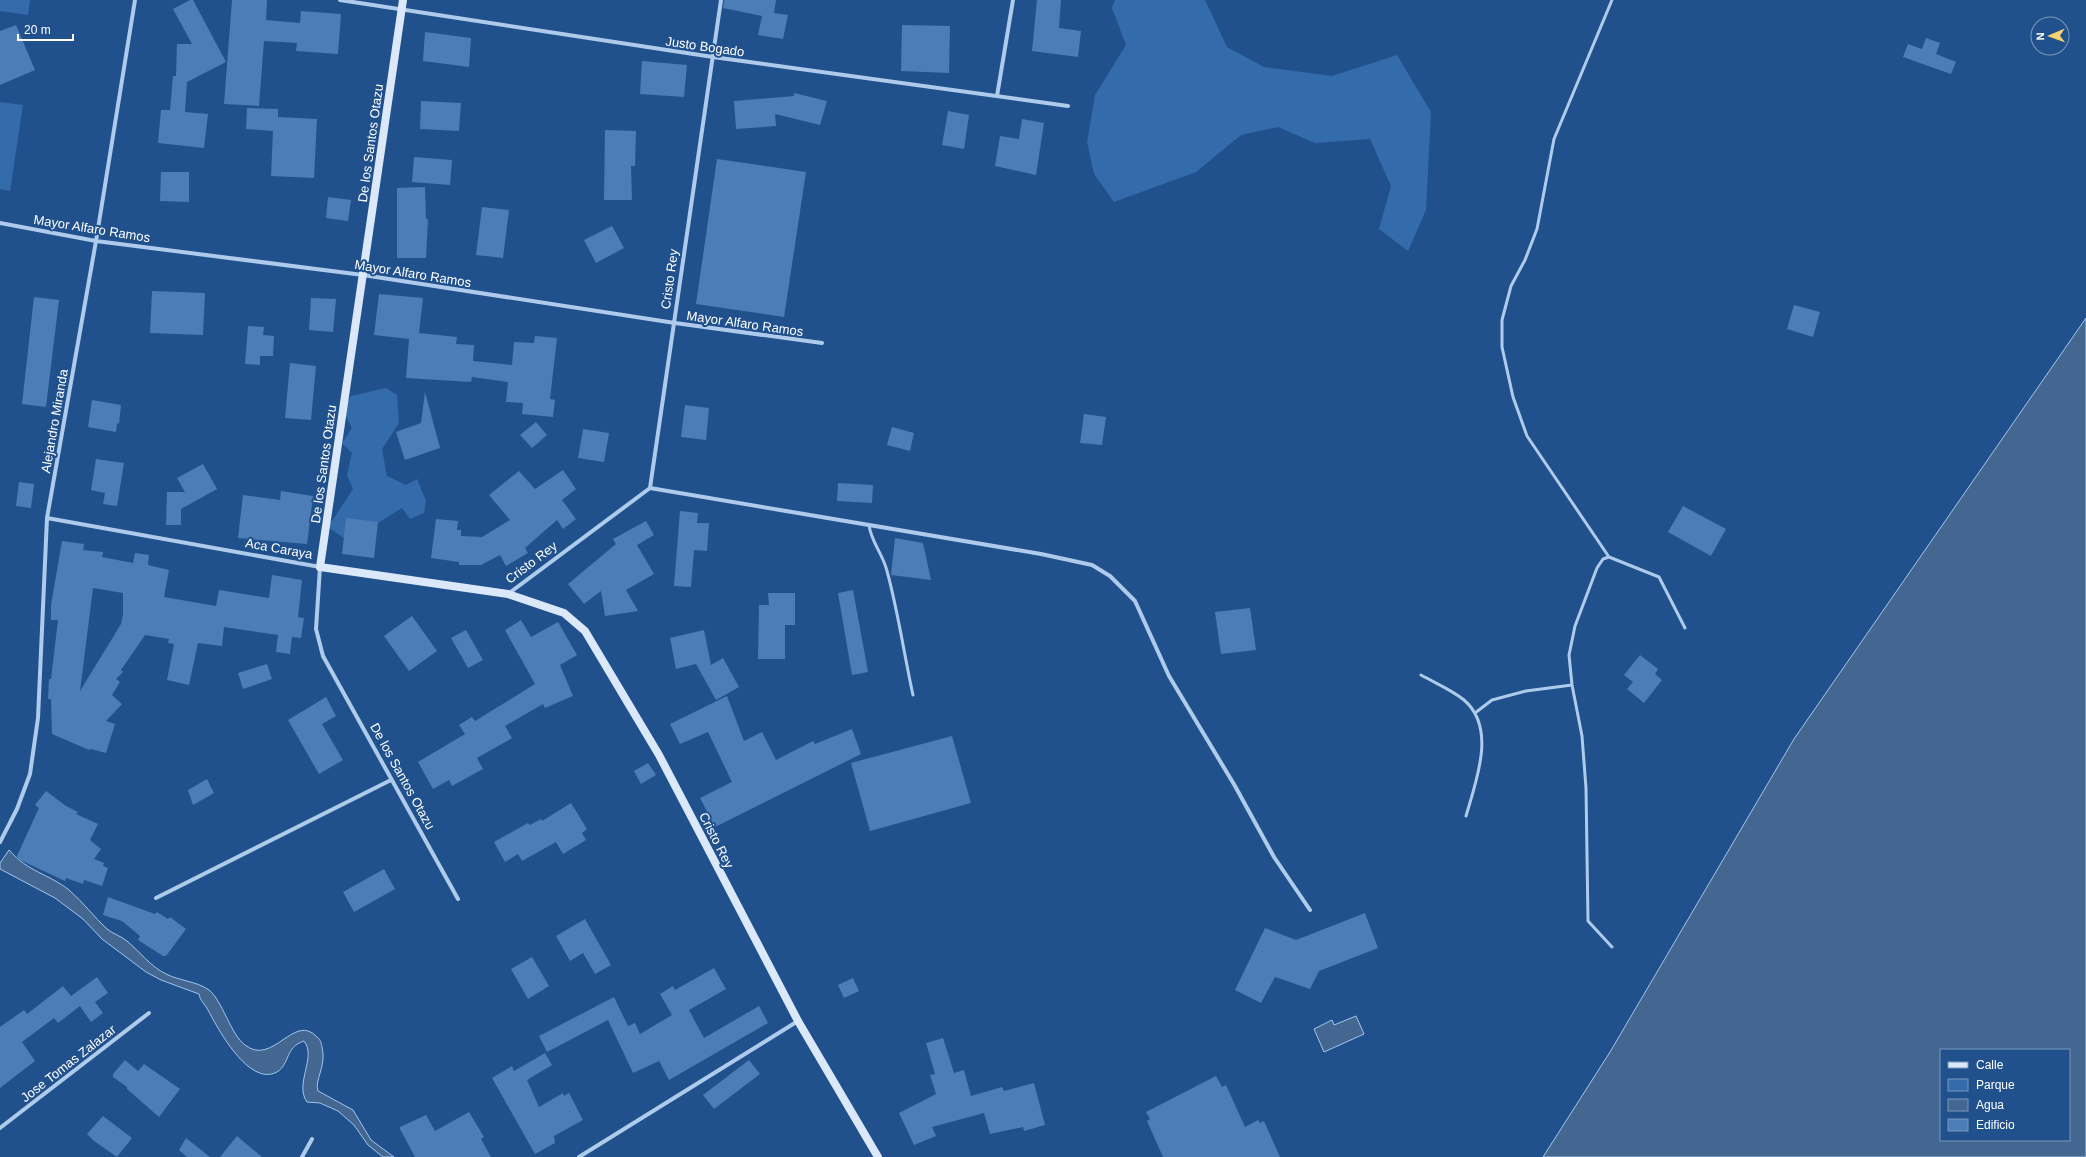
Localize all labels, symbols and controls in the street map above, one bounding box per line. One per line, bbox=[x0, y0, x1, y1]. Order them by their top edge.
scale bar bbox=[18, 16, 73, 42]
north arrow bbox=[2030, 16, 2070, 56]
text: 20 m bbox=[24, 23, 51, 37]
text: N bbox=[2034, 32, 2046, 41]
street label: Justo Bogado bbox=[665, 34, 745, 59]
street label: De los Santos Otazu bbox=[355, 83, 386, 203]
street label: Mayor Alfaro Ramos bbox=[33, 212, 152, 245]
street label: Cristo Rey bbox=[658, 247, 681, 310]
street label: Mayor Alfaro Ramos bbox=[354, 257, 473, 290]
street label: Mayor Alfaro Ramos bbox=[686, 308, 805, 339]
street label: Alejandro Miranda bbox=[38, 367, 71, 474]
street label: De los Santos Otazu bbox=[308, 404, 339, 524]
street label: Aca Caraya bbox=[244, 535, 314, 562]
street label: Cristo Rey bbox=[503, 538, 560, 587]
street label: De los Santos Otazu bbox=[367, 720, 438, 832]
street label: Cristo Rey bbox=[696, 810, 737, 871]
street label: Jose Tomas Zalazar bbox=[18, 1021, 119, 1105]
legend bbox=[1940, 1049, 2070, 1141]
text: Calle bbox=[1976, 1058, 2004, 1072]
text: Parque bbox=[1976, 1078, 2015, 1092]
text: Agua bbox=[1976, 1098, 2004, 1112]
text: Edificio bbox=[1976, 1118, 2015, 1132]

